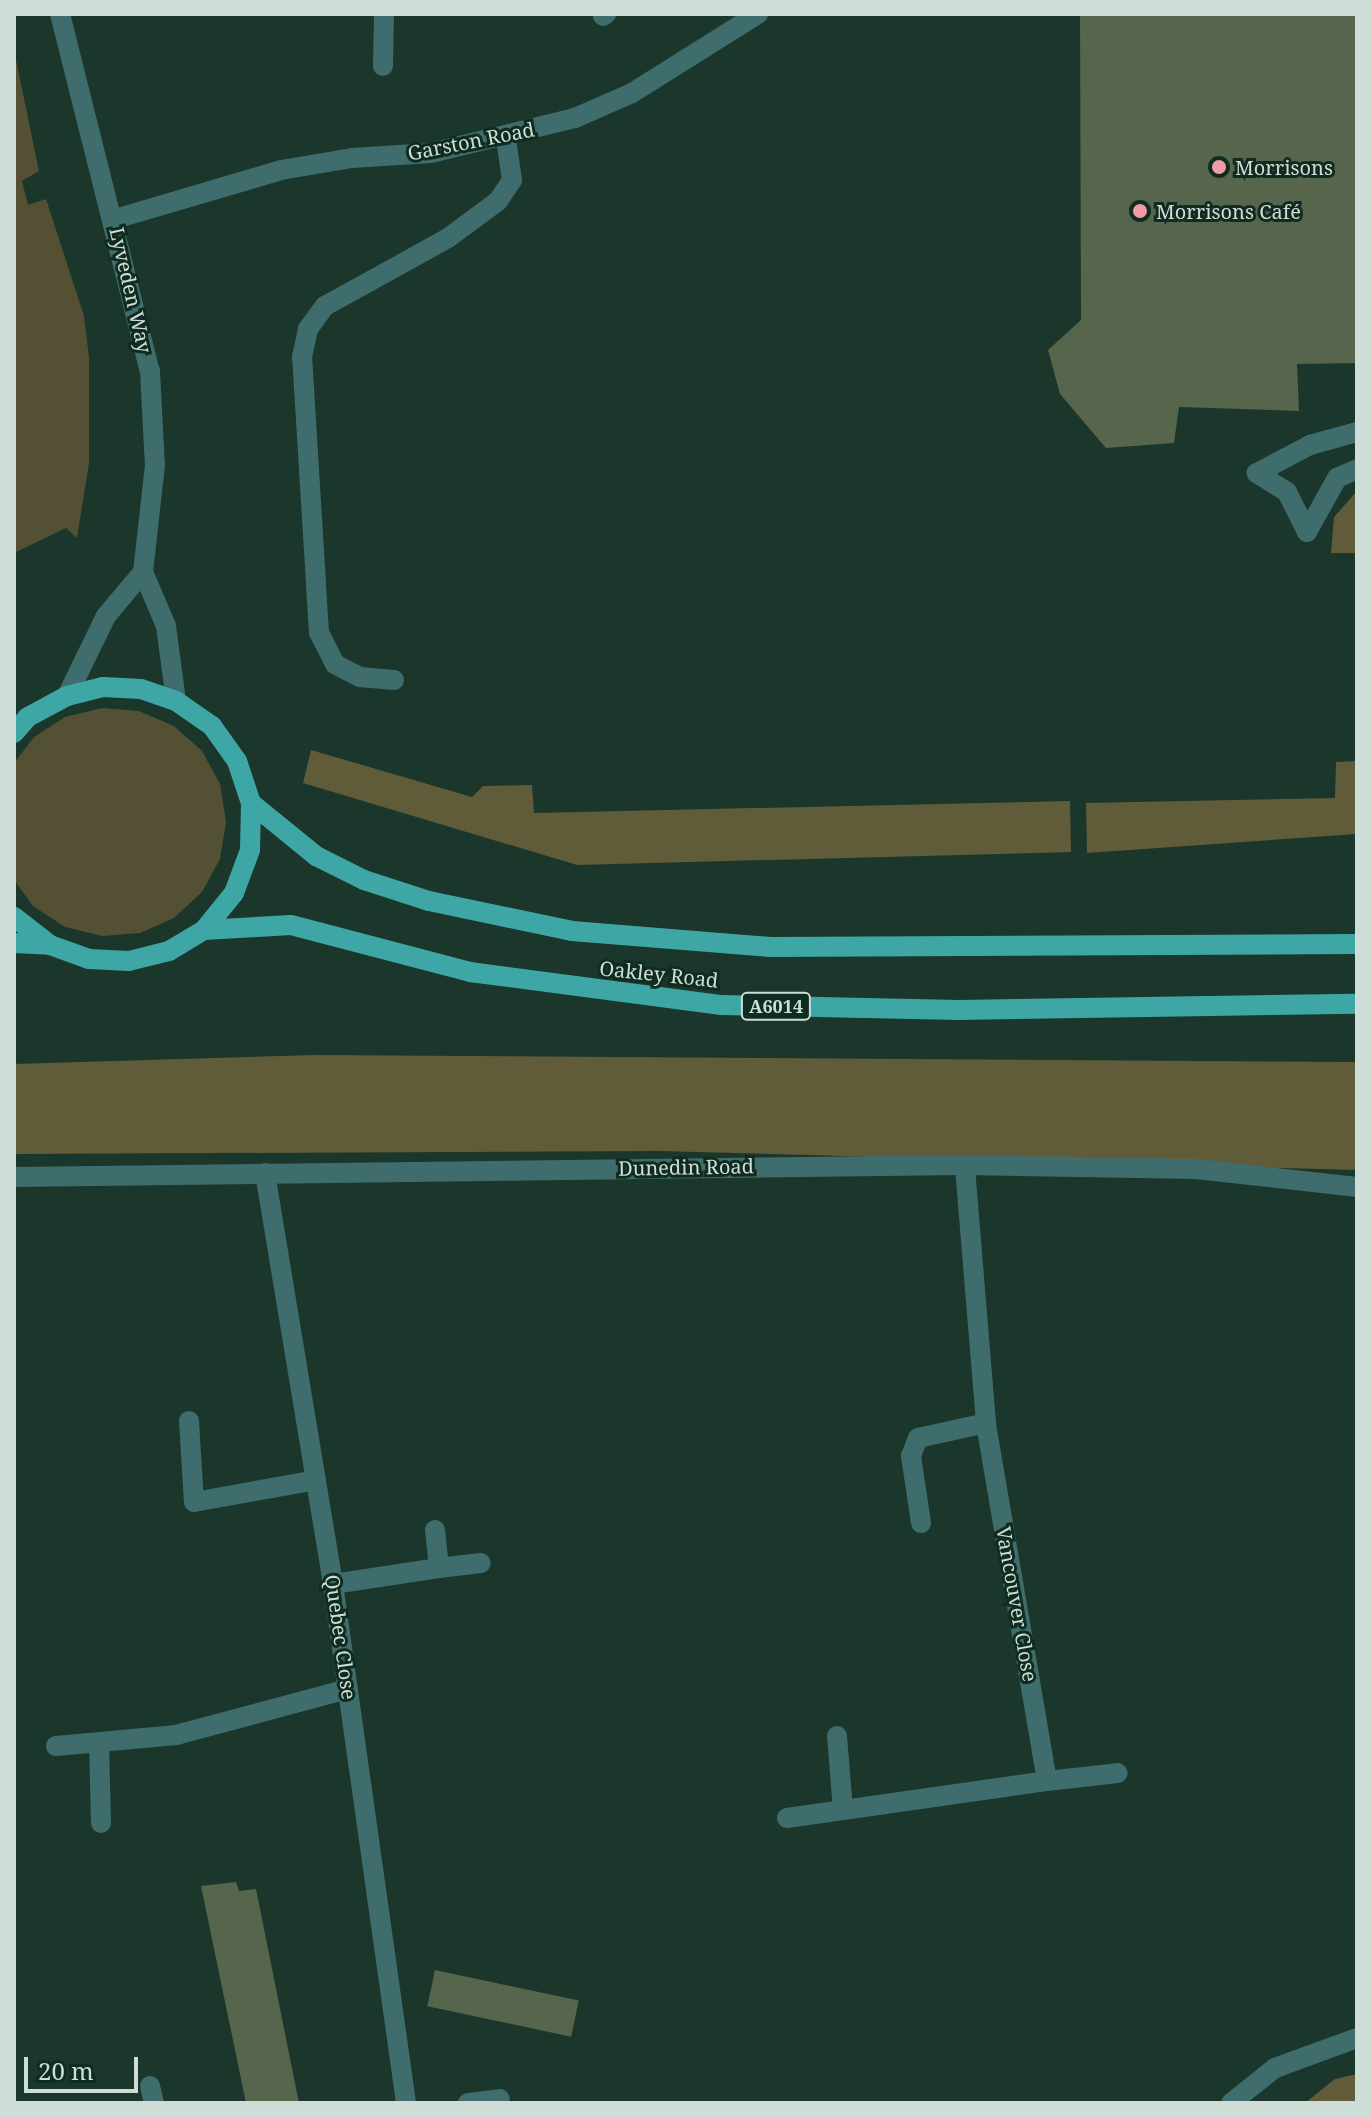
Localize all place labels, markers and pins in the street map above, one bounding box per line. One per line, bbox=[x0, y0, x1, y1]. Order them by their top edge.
place label: Morrisons bbox=[1235, 155, 1333, 179]
marker: Morrisons bbox=[1210, 158, 1228, 176]
place label: Morrisons Café bbox=[1156, 199, 1301, 223]
marker: Morrisons Café bbox=[1131, 202, 1149, 220]

